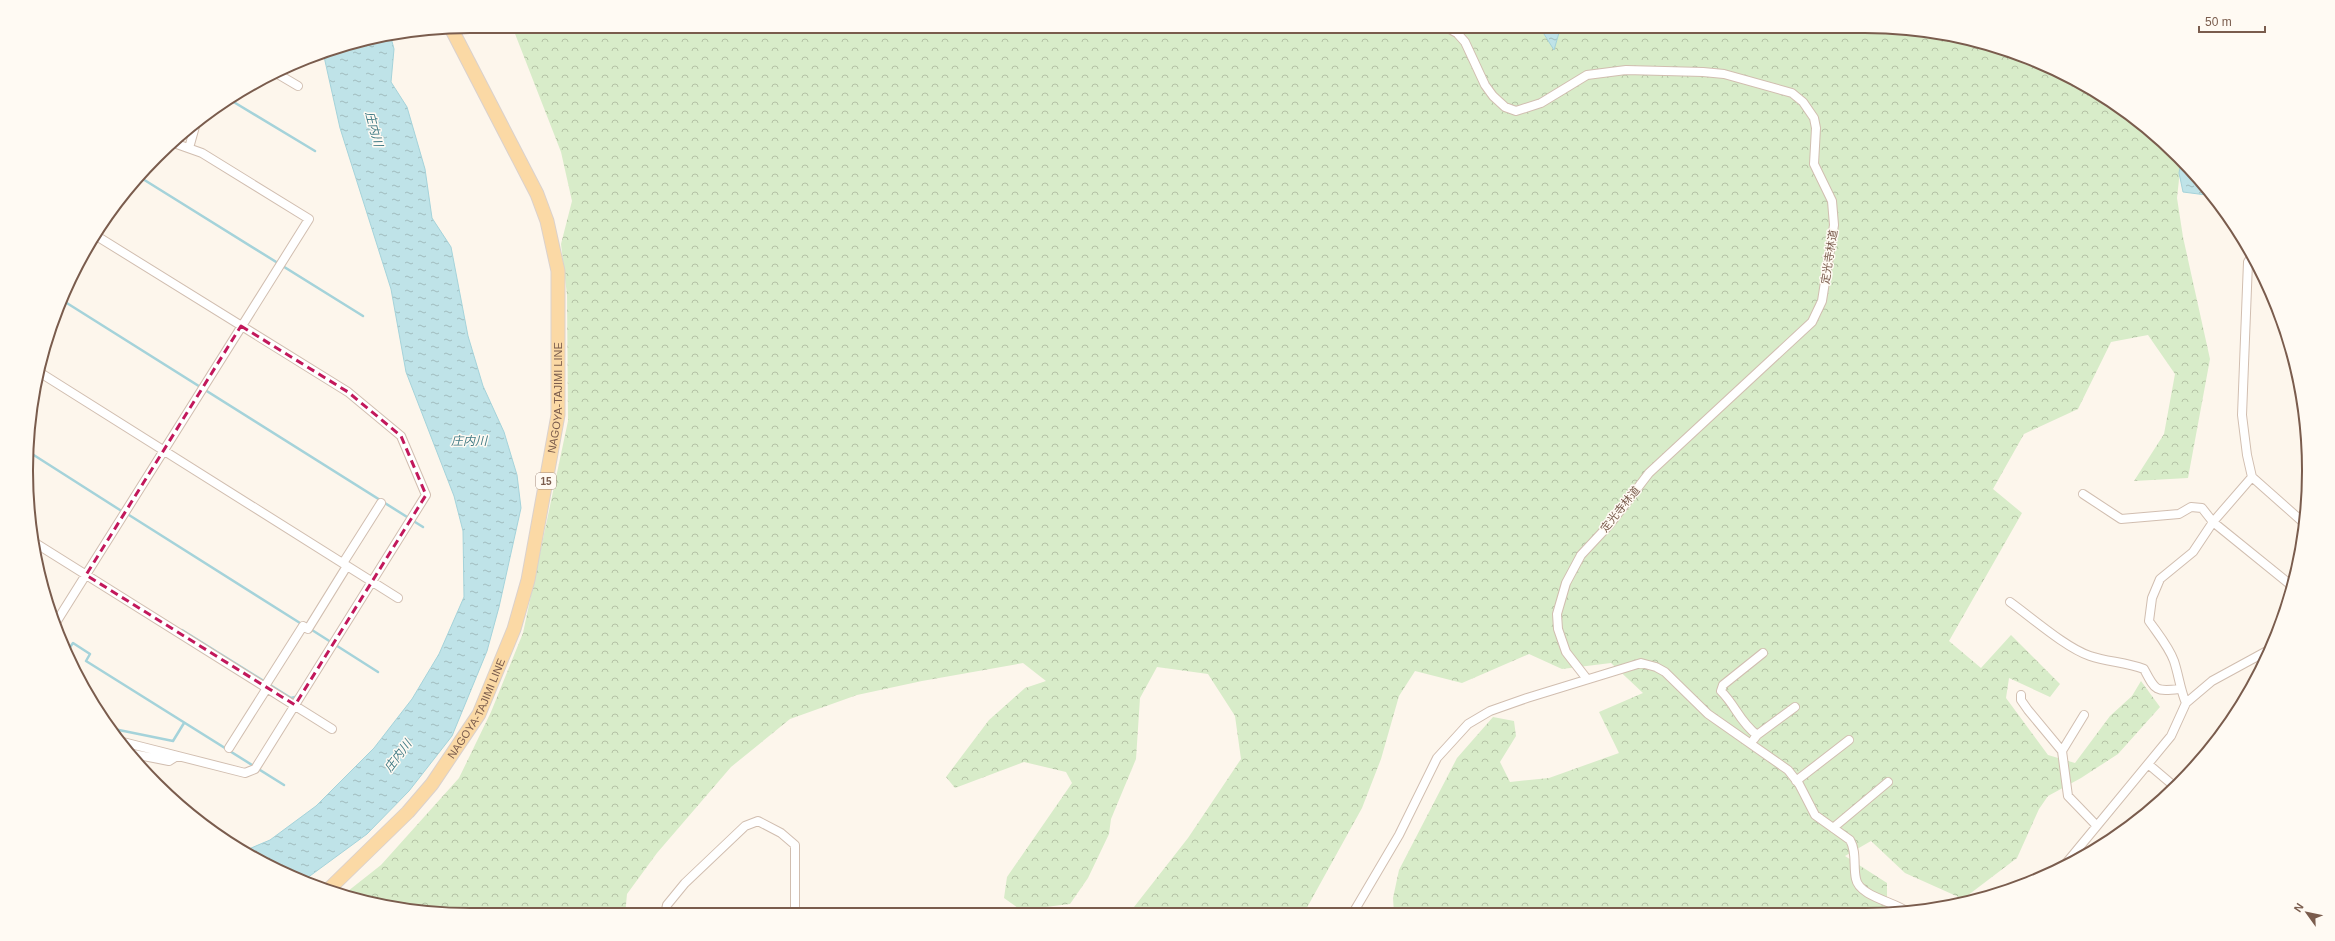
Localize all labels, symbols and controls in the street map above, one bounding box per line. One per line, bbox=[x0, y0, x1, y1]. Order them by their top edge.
scale bar bbox=[2199, 8, 2265, 34]
text: 50 m bbox=[2205, 15, 2232, 29]
water label: 庄内川 bbox=[363, 110, 386, 150]
street label: 定光寺林道 bbox=[1819, 229, 1839, 285]
street label: NAGOYA-TAJIMI LINE bbox=[545, 342, 564, 454]
water label: 庄内川 bbox=[451, 434, 489, 448]
road number: 15 bbox=[536, 473, 556, 489]
street label: 定光寺林道 bbox=[1598, 484, 1642, 534]
street label: NAGOYA-TAJIMI LINE bbox=[445, 657, 507, 761]
water label: 庄内川 bbox=[382, 736, 416, 775]
north arrow bbox=[2287, 893, 2327, 933]
text: N bbox=[2291, 901, 2306, 914]

